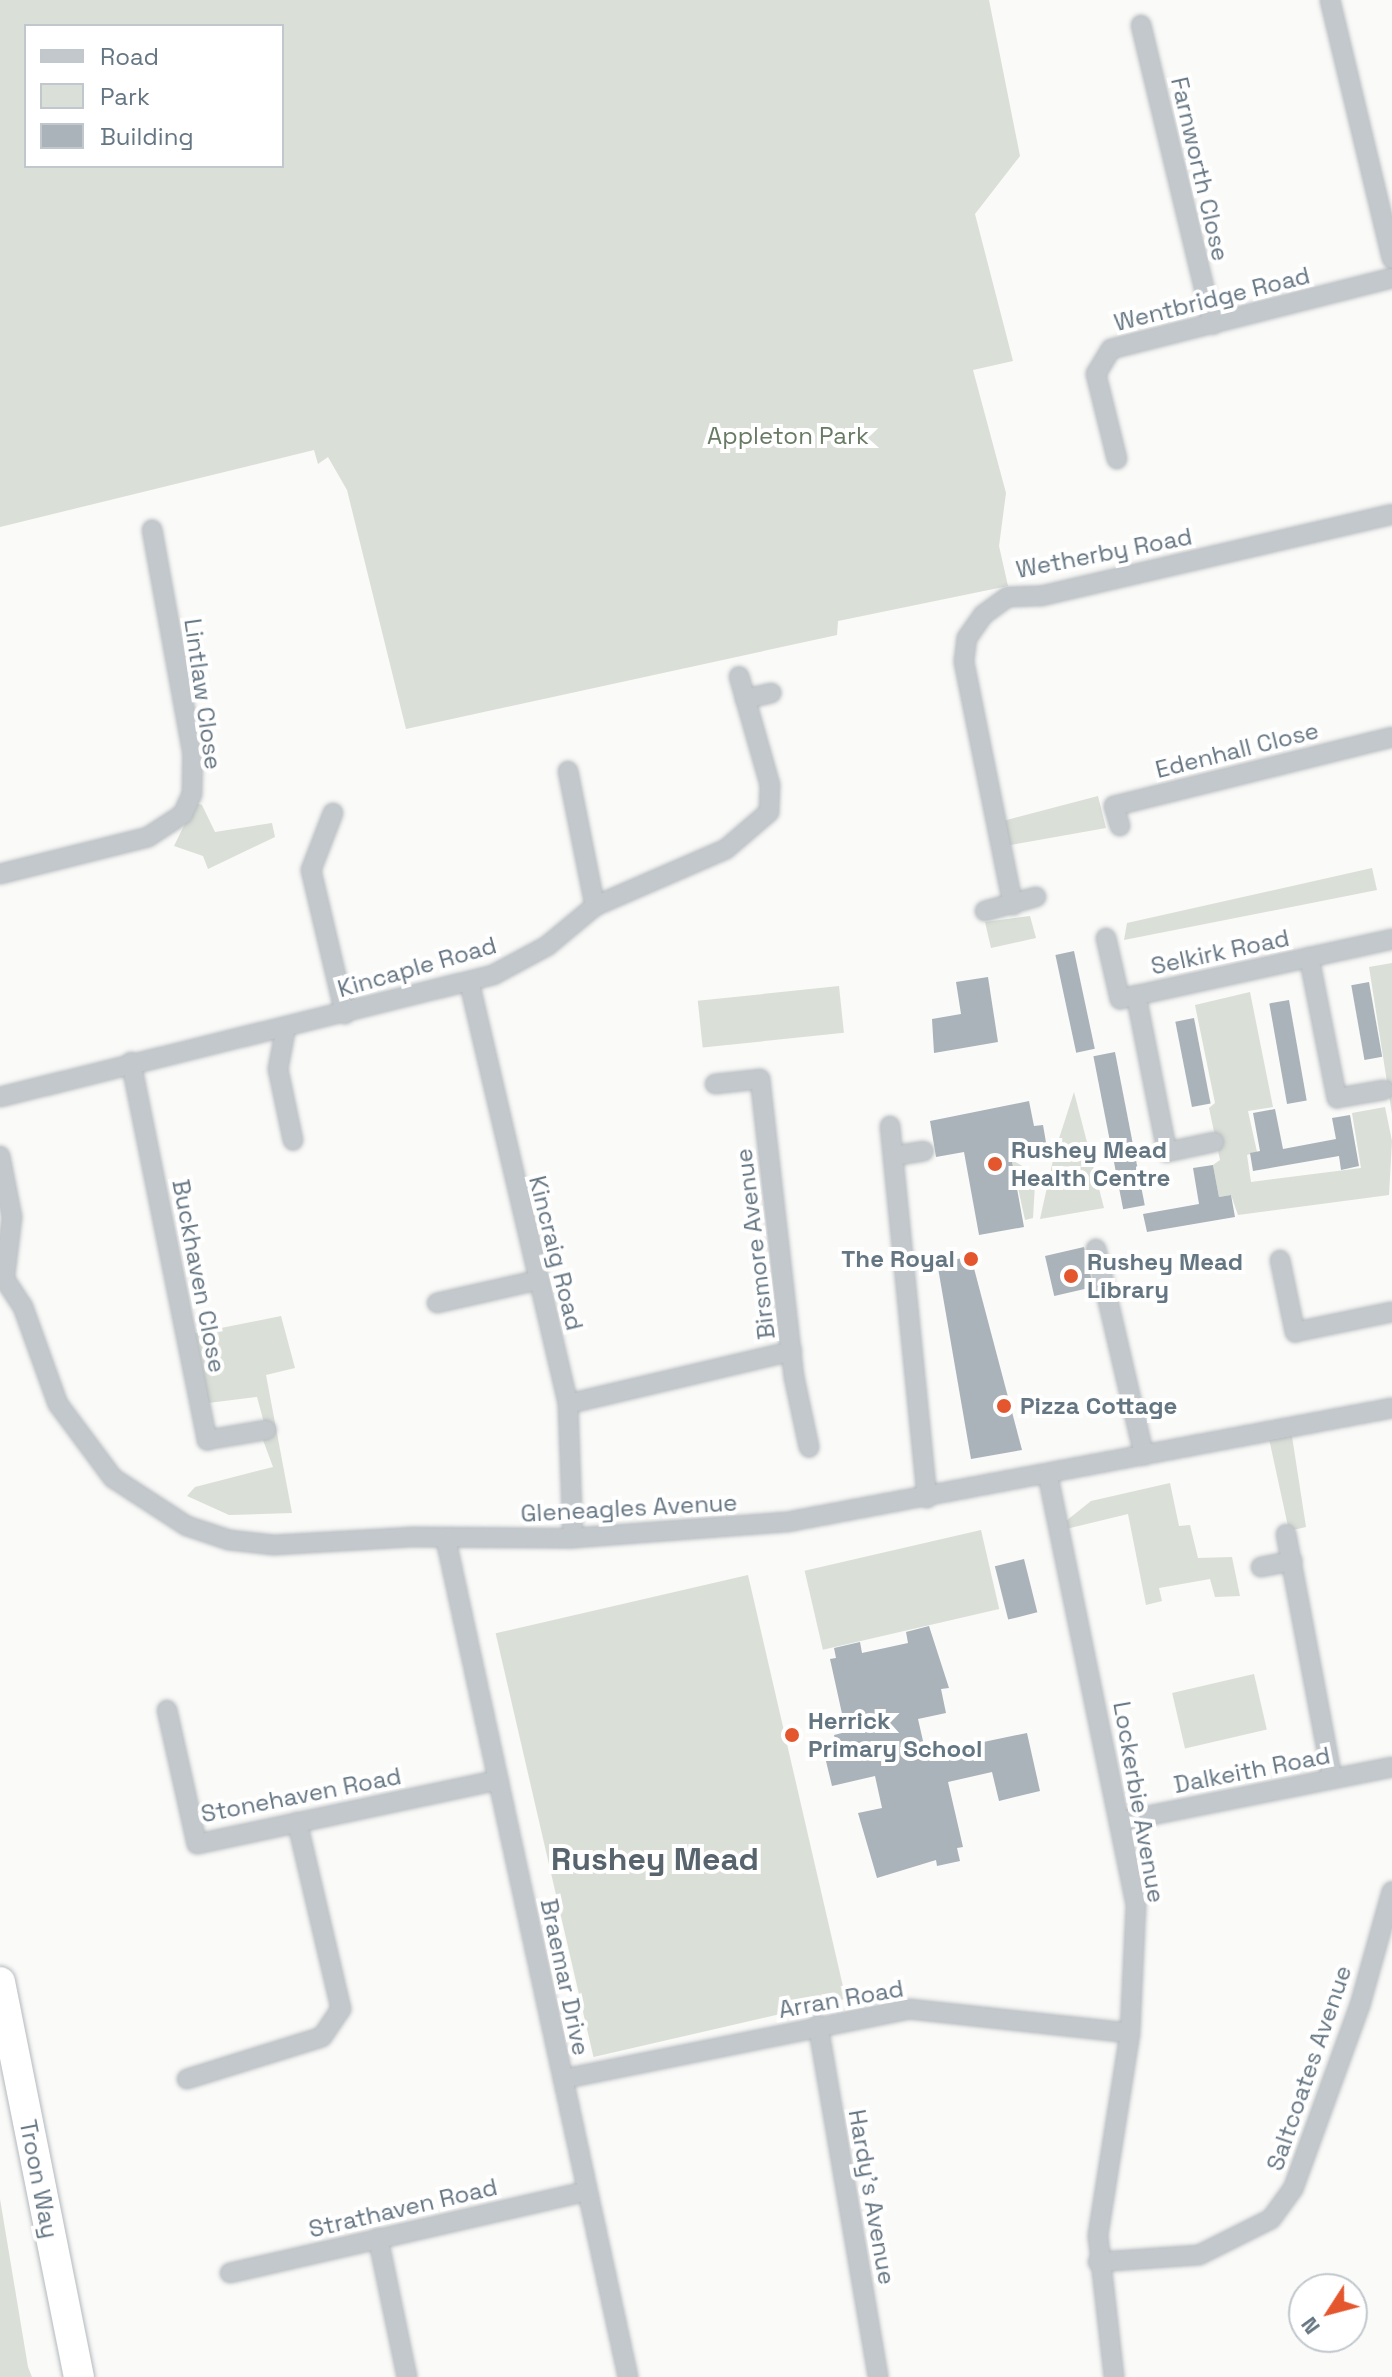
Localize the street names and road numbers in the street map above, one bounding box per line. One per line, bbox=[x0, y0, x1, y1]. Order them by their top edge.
street label: Farnworth Close bbox=[1165, 74, 1235, 264]
street label: Wentbridge Road bbox=[1111, 261, 1313, 337]
street label: Wetherby Road bbox=[1014, 522, 1194, 584]
street label: Lintlaw Close bbox=[178, 617, 228, 771]
street label: Edenhall Close bbox=[1152, 716, 1322, 784]
street label: Selkirk Road bbox=[1148, 923, 1292, 981]
street label: Kincaple Road bbox=[334, 931, 500, 1003]
street label: Birsmore Avenue bbox=[729, 1147, 781, 1341]
street label: Kincraig Road bbox=[523, 1173, 589, 1333]
street label: Buckhaven Close bbox=[166, 1177, 232, 1375]
street label: Gleneagles Avenue bbox=[520, 1488, 738, 1528]
street label: Lockerbie Avenue bbox=[1107, 1699, 1171, 1905]
street label: Dalkeith Road bbox=[1171, 1741, 1333, 1799]
street label: Stonehaven Road bbox=[198, 1761, 404, 1829]
street label: Braemar Drive bbox=[534, 1896, 596, 2058]
street label: Saltcoates Avenue bbox=[1260, 1961, 1358, 2175]
street label: Arran Road bbox=[776, 1974, 906, 2024]
street label: Hardy's Avenue bbox=[842, 2107, 902, 2287]
street label: Troon Way bbox=[13, 2117, 65, 2241]
street label: Strathaven Road bbox=[306, 2172, 500, 2244]

